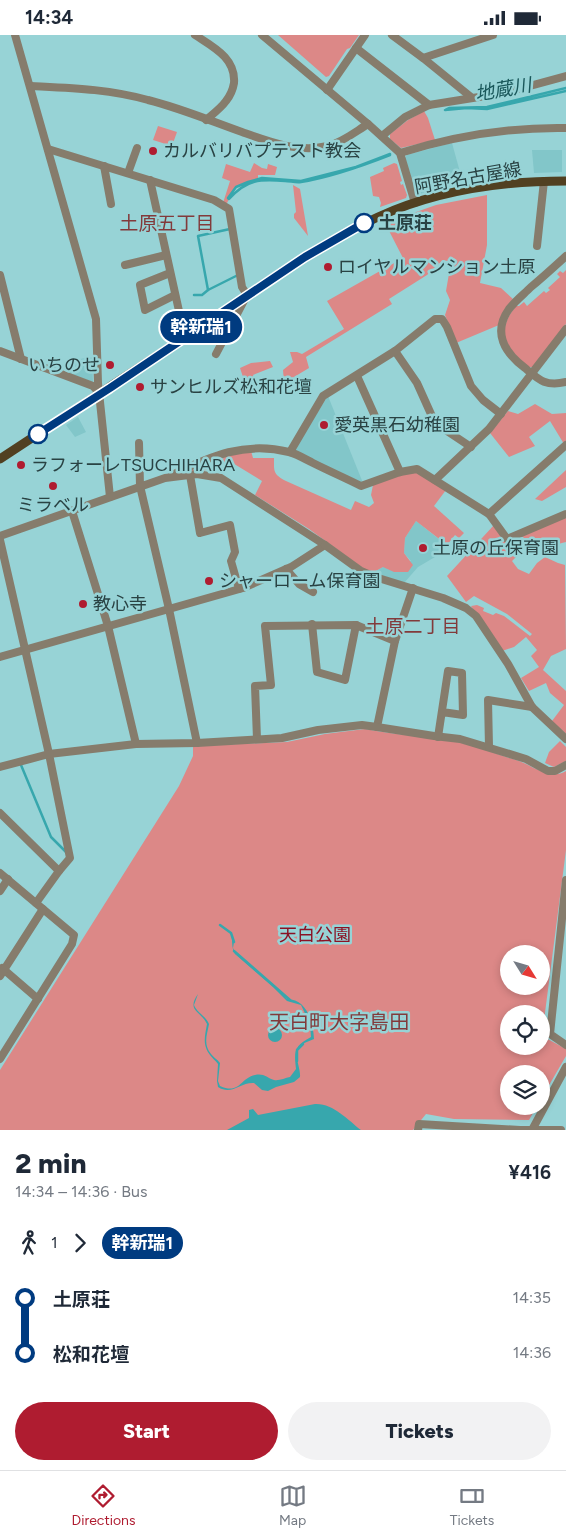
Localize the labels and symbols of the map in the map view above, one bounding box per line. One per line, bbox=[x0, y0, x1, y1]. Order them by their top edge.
water label: 地蔵川 bbox=[473, 73, 535, 106]
place label: カルバリバプテスト教会 bbox=[163, 140, 361, 162]
marker: カルバリバプテスト教会 bbox=[147, 145, 159, 157]
street label: 阿野名古屋線 bbox=[413, 158, 523, 198]
district label: 土原五丁目 bbox=[119, 212, 215, 235]
place label: 土原荘 bbox=[378, 212, 432, 234]
marker: 土原荘 bbox=[354, 213, 374, 233]
place label: ロイヤルマンション土原 bbox=[338, 256, 535, 278]
marker: ロイヤルマンション土原 bbox=[322, 261, 334, 273]
line badge: 幹新瑞1 bbox=[166, 311, 236, 343]
place label: いちのせ bbox=[28, 354, 100, 376]
marker: いちのせ bbox=[104, 359, 116, 371]
place label: サンヒルズ松和花壇 bbox=[150, 376, 312, 398]
marker: サンヒルズ松和花壇 bbox=[134, 381, 146, 393]
place label: 愛英黒石幼稚園 bbox=[334, 414, 460, 436]
marker: 愛英黒石幼稚園 bbox=[318, 419, 330, 431]
unlabelled marker bbox=[28, 424, 48, 444]
place label: ラフォーレTSUCHIHARA bbox=[31, 454, 235, 476]
marker: ラフォーレTSUCHIHARA bbox=[15, 459, 27, 471]
marker: ミラベル bbox=[47, 480, 59, 492]
place label: ミラベル bbox=[17, 494, 89, 516]
place label: 土原の丘保育園 bbox=[433, 537, 559, 559]
marker: 土原の丘保育園 bbox=[417, 542, 429, 554]
place label: シャーローム保育園 bbox=[219, 570, 380, 592]
marker: シャーローム保育園 bbox=[203, 575, 215, 587]
place label: 教心寺 bbox=[93, 593, 147, 615]
marker: 教心寺 bbox=[77, 598, 89, 610]
district label: 土原二丁目 bbox=[365, 615, 461, 638]
park label: 天白公園 bbox=[279, 924, 351, 946]
north arrow bbox=[500, 945, 550, 995]
district label: 天白町大字島田 bbox=[269, 1010, 409, 1034]

